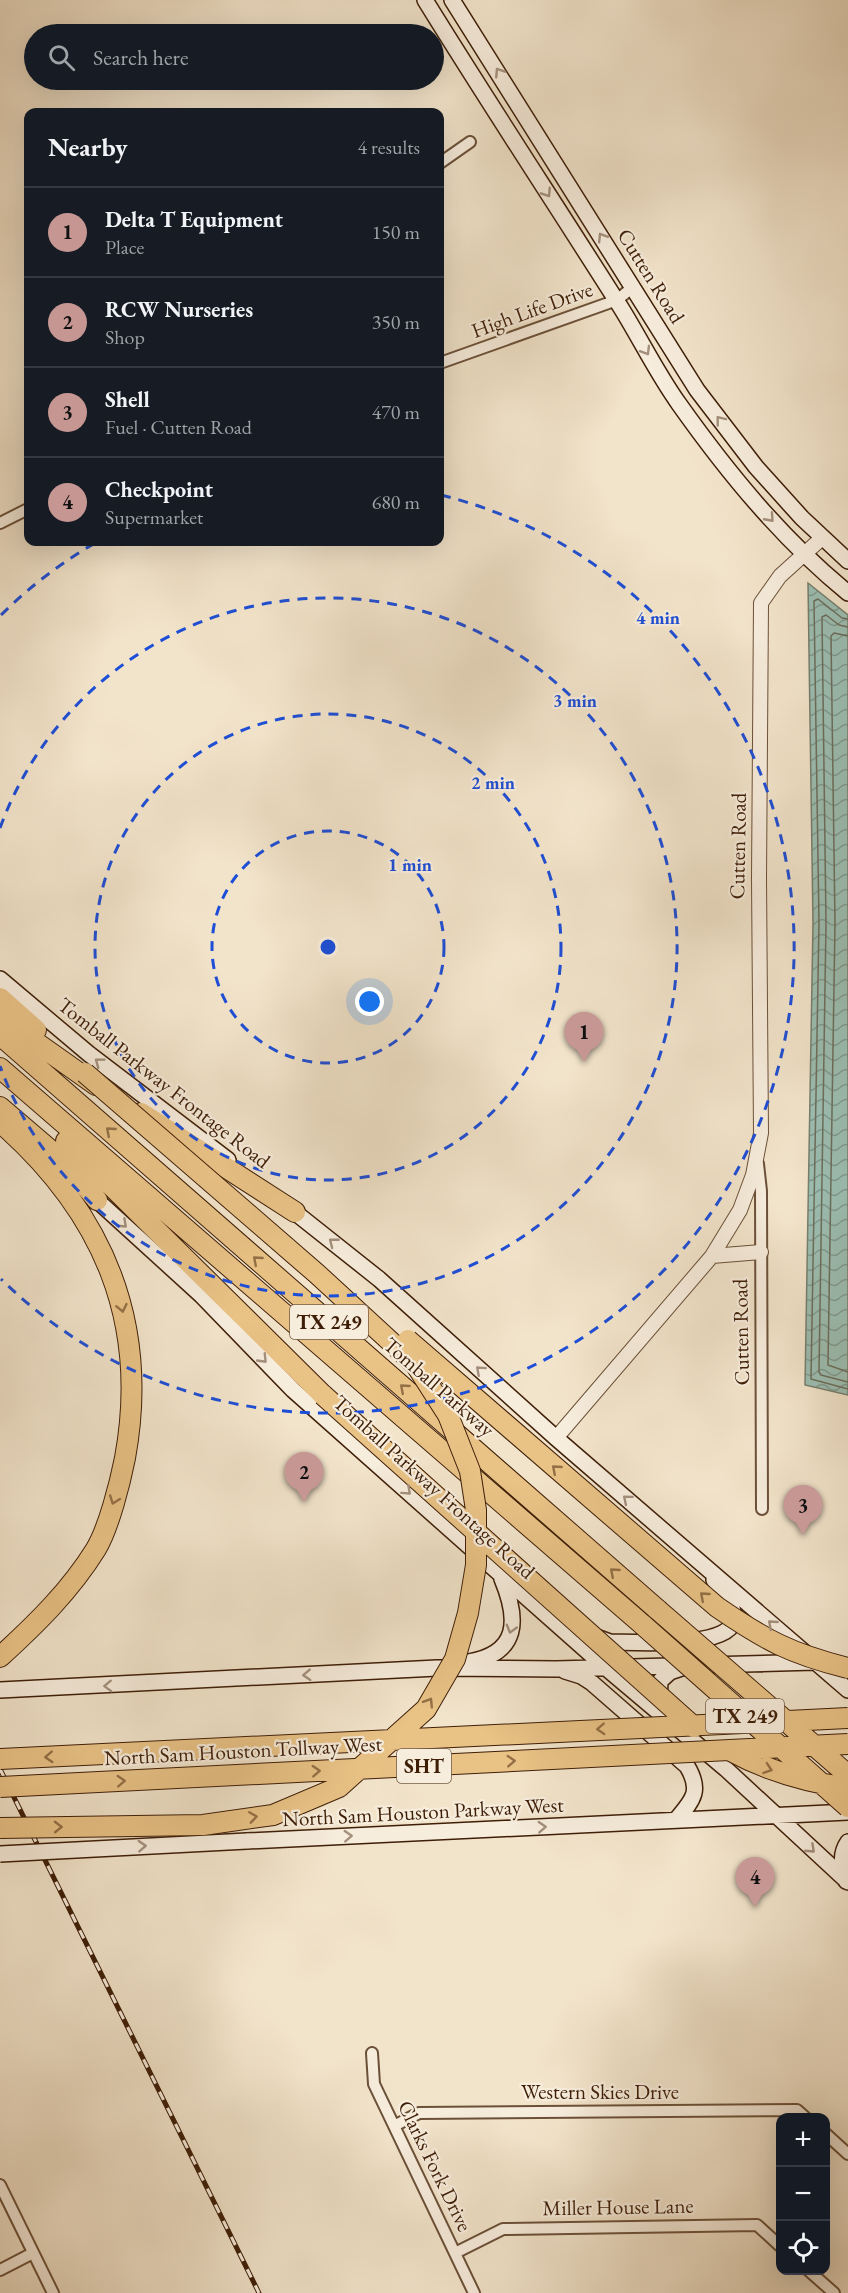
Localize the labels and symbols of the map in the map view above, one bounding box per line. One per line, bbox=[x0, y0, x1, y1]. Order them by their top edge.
one-way arrow bbox=[495, 68, 506, 79]
one-way arrow bbox=[540, 186, 551, 197]
street label: Cutten Road bbox=[612, 223, 691, 328]
one-way arrow bbox=[599, 233, 610, 244]
street label: High Life Drive bbox=[467, 275, 596, 344]
one-way arrow bbox=[639, 345, 651, 355]
one-way arrow bbox=[717, 416, 728, 427]
one-way arrow bbox=[763, 511, 774, 522]
text: 4 min bbox=[636, 606, 680, 629]
text: 3 min bbox=[553, 689, 597, 712]
text: 2 min bbox=[471, 771, 515, 794]
street label: Cutten Road bbox=[723, 792, 752, 900]
text: 1 min bbox=[388, 853, 432, 876]
centre of rings bbox=[318, 937, 338, 957]
your location bbox=[355, 987, 384, 1016]
street label: Tomball Parkway Frontage Road bbox=[52, 991, 276, 1174]
pin: 1 bbox=[564, 1012, 604, 1062]
one-way arrow bbox=[94, 1058, 105, 1069]
one-way arrow bbox=[107, 1127, 117, 1138]
one-way arrow bbox=[116, 1217, 127, 1228]
one-way arrow bbox=[329, 1239, 340, 1250]
one-way arrow bbox=[253, 1256, 264, 1267]
street label: Cutten Road bbox=[726, 1278, 755, 1386]
one-way arrow bbox=[115, 1303, 128, 1313]
road number: TX 249 bbox=[290, 1305, 368, 1339]
street label: Tomball Parkway bbox=[378, 1331, 501, 1443]
one-way arrow bbox=[256, 1353, 267, 1363]
one-way arrow bbox=[477, 1366, 487, 1377]
one-way arrow bbox=[400, 1384, 411, 1395]
street label: Tomball Parkway Frontage Road bbox=[328, 1389, 541, 1585]
pin: 2 bbox=[284, 1452, 324, 1502]
one-way arrow bbox=[552, 1465, 563, 1476]
one-way arrow bbox=[400, 1484, 411, 1495]
pin: 3 bbox=[784, 1486, 822, 1535]
one-way arrow bbox=[109, 1494, 122, 1505]
one-way arrow bbox=[623, 1495, 634, 1506]
one-way arrow bbox=[610, 1568, 621, 1579]
one-way arrow bbox=[700, 1592, 711, 1603]
one-way arrow bbox=[768, 1620, 779, 1631]
one-way arrow bbox=[506, 1623, 518, 1634]
one-way arrow bbox=[302, 1669, 311, 1682]
one-way arrow bbox=[103, 1679, 112, 1692]
one-way arrow bbox=[422, 1698, 434, 1708]
road number: TX 249 bbox=[706, 1699, 784, 1733]
one-way arrow bbox=[596, 1723, 605, 1736]
street label: North Sam Houston Tollway West bbox=[103, 1730, 383, 1771]
road number: SHT bbox=[397, 1749, 451, 1783]
one-way arrow bbox=[45, 1750, 54, 1763]
one-way arrow bbox=[506, 1755, 515, 1768]
one-way arrow bbox=[762, 1762, 773, 1774]
one-way arrow bbox=[312, 1765, 321, 1778]
one-way arrow bbox=[117, 1774, 126, 1787]
street label: North Sam Houston Parkway West bbox=[281, 1791, 565, 1832]
one-way arrow bbox=[248, 1812, 258, 1824]
one-way arrow bbox=[538, 1820, 547, 1833]
one-way arrow bbox=[54, 1821, 63, 1833]
one-way arrow bbox=[343, 1830, 352, 1843]
one-way arrow bbox=[138, 1840, 147, 1853]
one-way arrow bbox=[804, 1842, 815, 1853]
pin: 4 bbox=[736, 1858, 774, 1907]
street label: Western Skies Drive bbox=[521, 2078, 679, 2105]
street label: Clarks Fork Drive bbox=[392, 2096, 479, 2236]
street label: Miller House Lane bbox=[542, 2192, 694, 2221]

